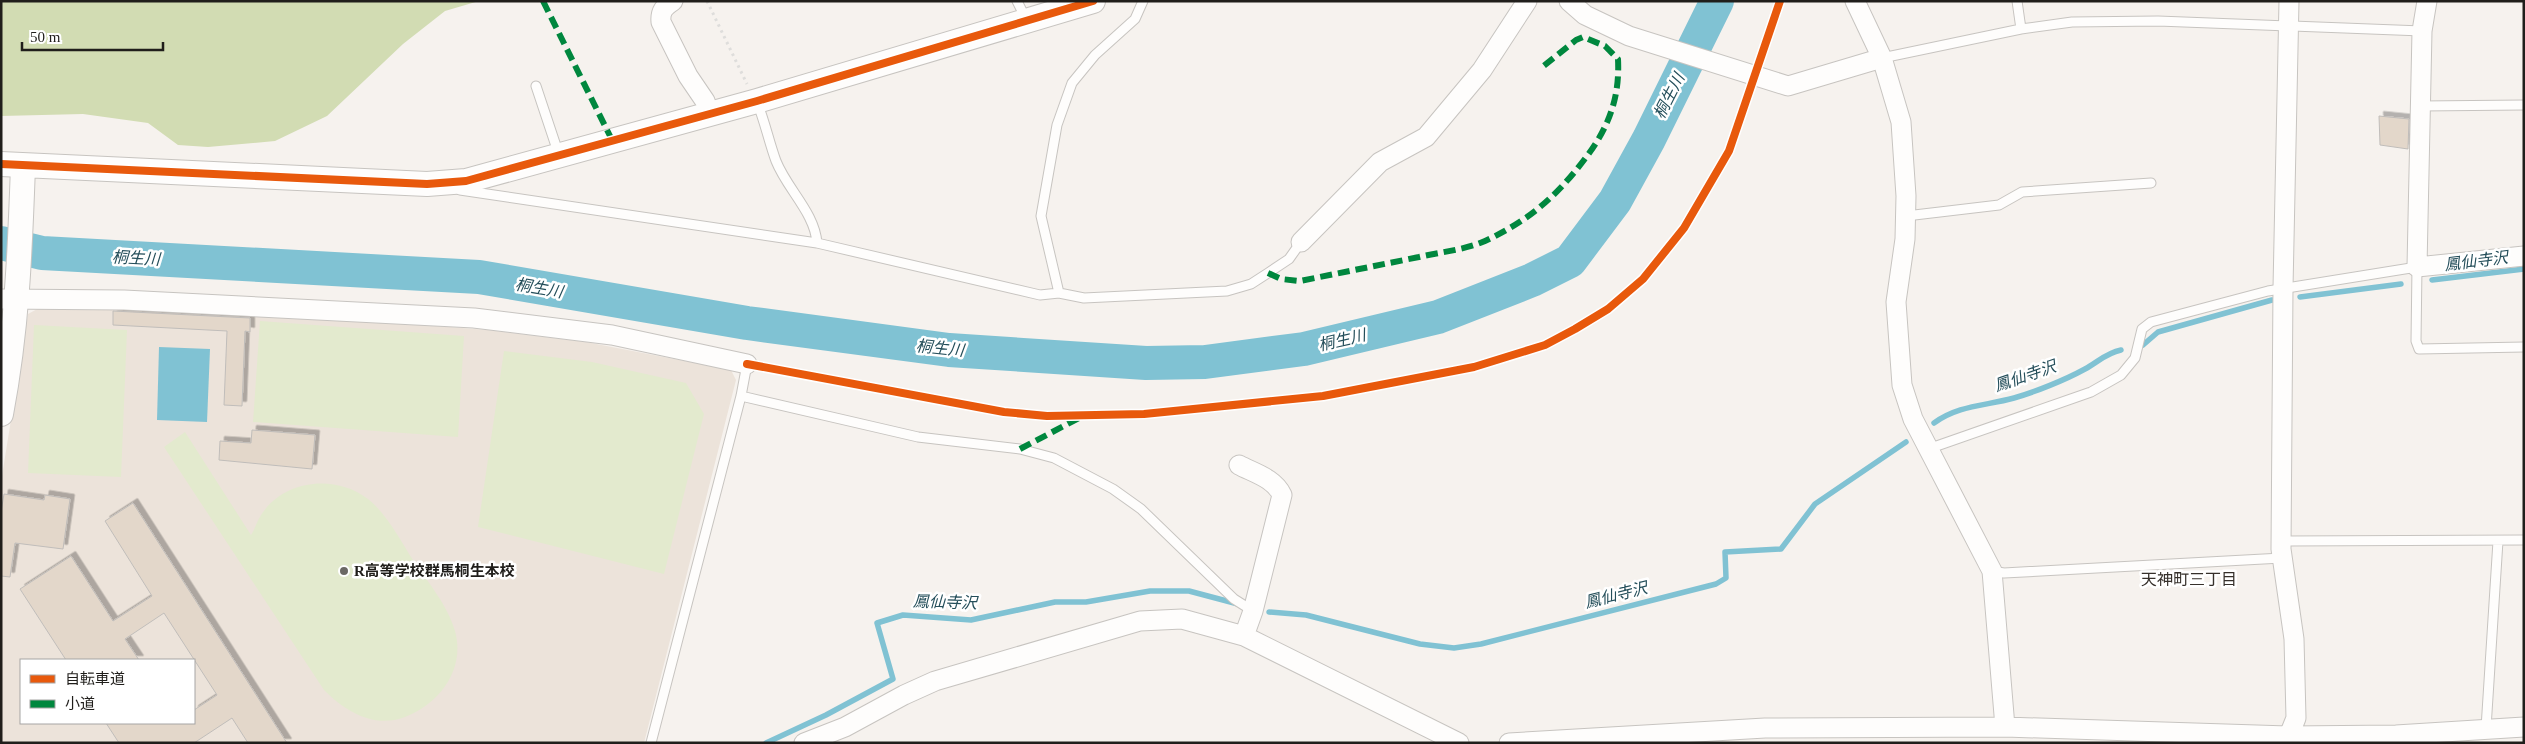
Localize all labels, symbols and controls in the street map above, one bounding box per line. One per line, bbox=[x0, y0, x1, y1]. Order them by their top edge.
scale bar bbox=[22, 20, 164, 52]
text: 50 m bbox=[30, 29, 61, 45]
water label: 桐生川 bbox=[1651, 69, 1688, 121]
water label: 桐生川 bbox=[112, 248, 162, 268]
water label: 鳳仙寺沢 bbox=[2443, 248, 2511, 273]
water label: 桐生川 bbox=[514, 275, 566, 301]
water label: 桐生川 bbox=[1317, 326, 1369, 354]
water label: 桐生川 bbox=[915, 337, 967, 359]
water label: 鳳仙寺沢 bbox=[1992, 357, 2060, 394]
place label: R高等学校群馬桐生本校 bbox=[354, 563, 515, 579]
marker: R高等学校群馬桐生本校 bbox=[338, 565, 350, 577]
district label: 天神町三丁目 bbox=[2141, 571, 2237, 588]
water label: 鳳仙寺沢 bbox=[1583, 579, 1651, 611]
water label: 鳳仙寺沢 bbox=[913, 592, 979, 612]
legend bbox=[20, 659, 195, 724]
text: 自転車道 bbox=[65, 671, 125, 687]
text: 小道 bbox=[65, 696, 95, 712]

